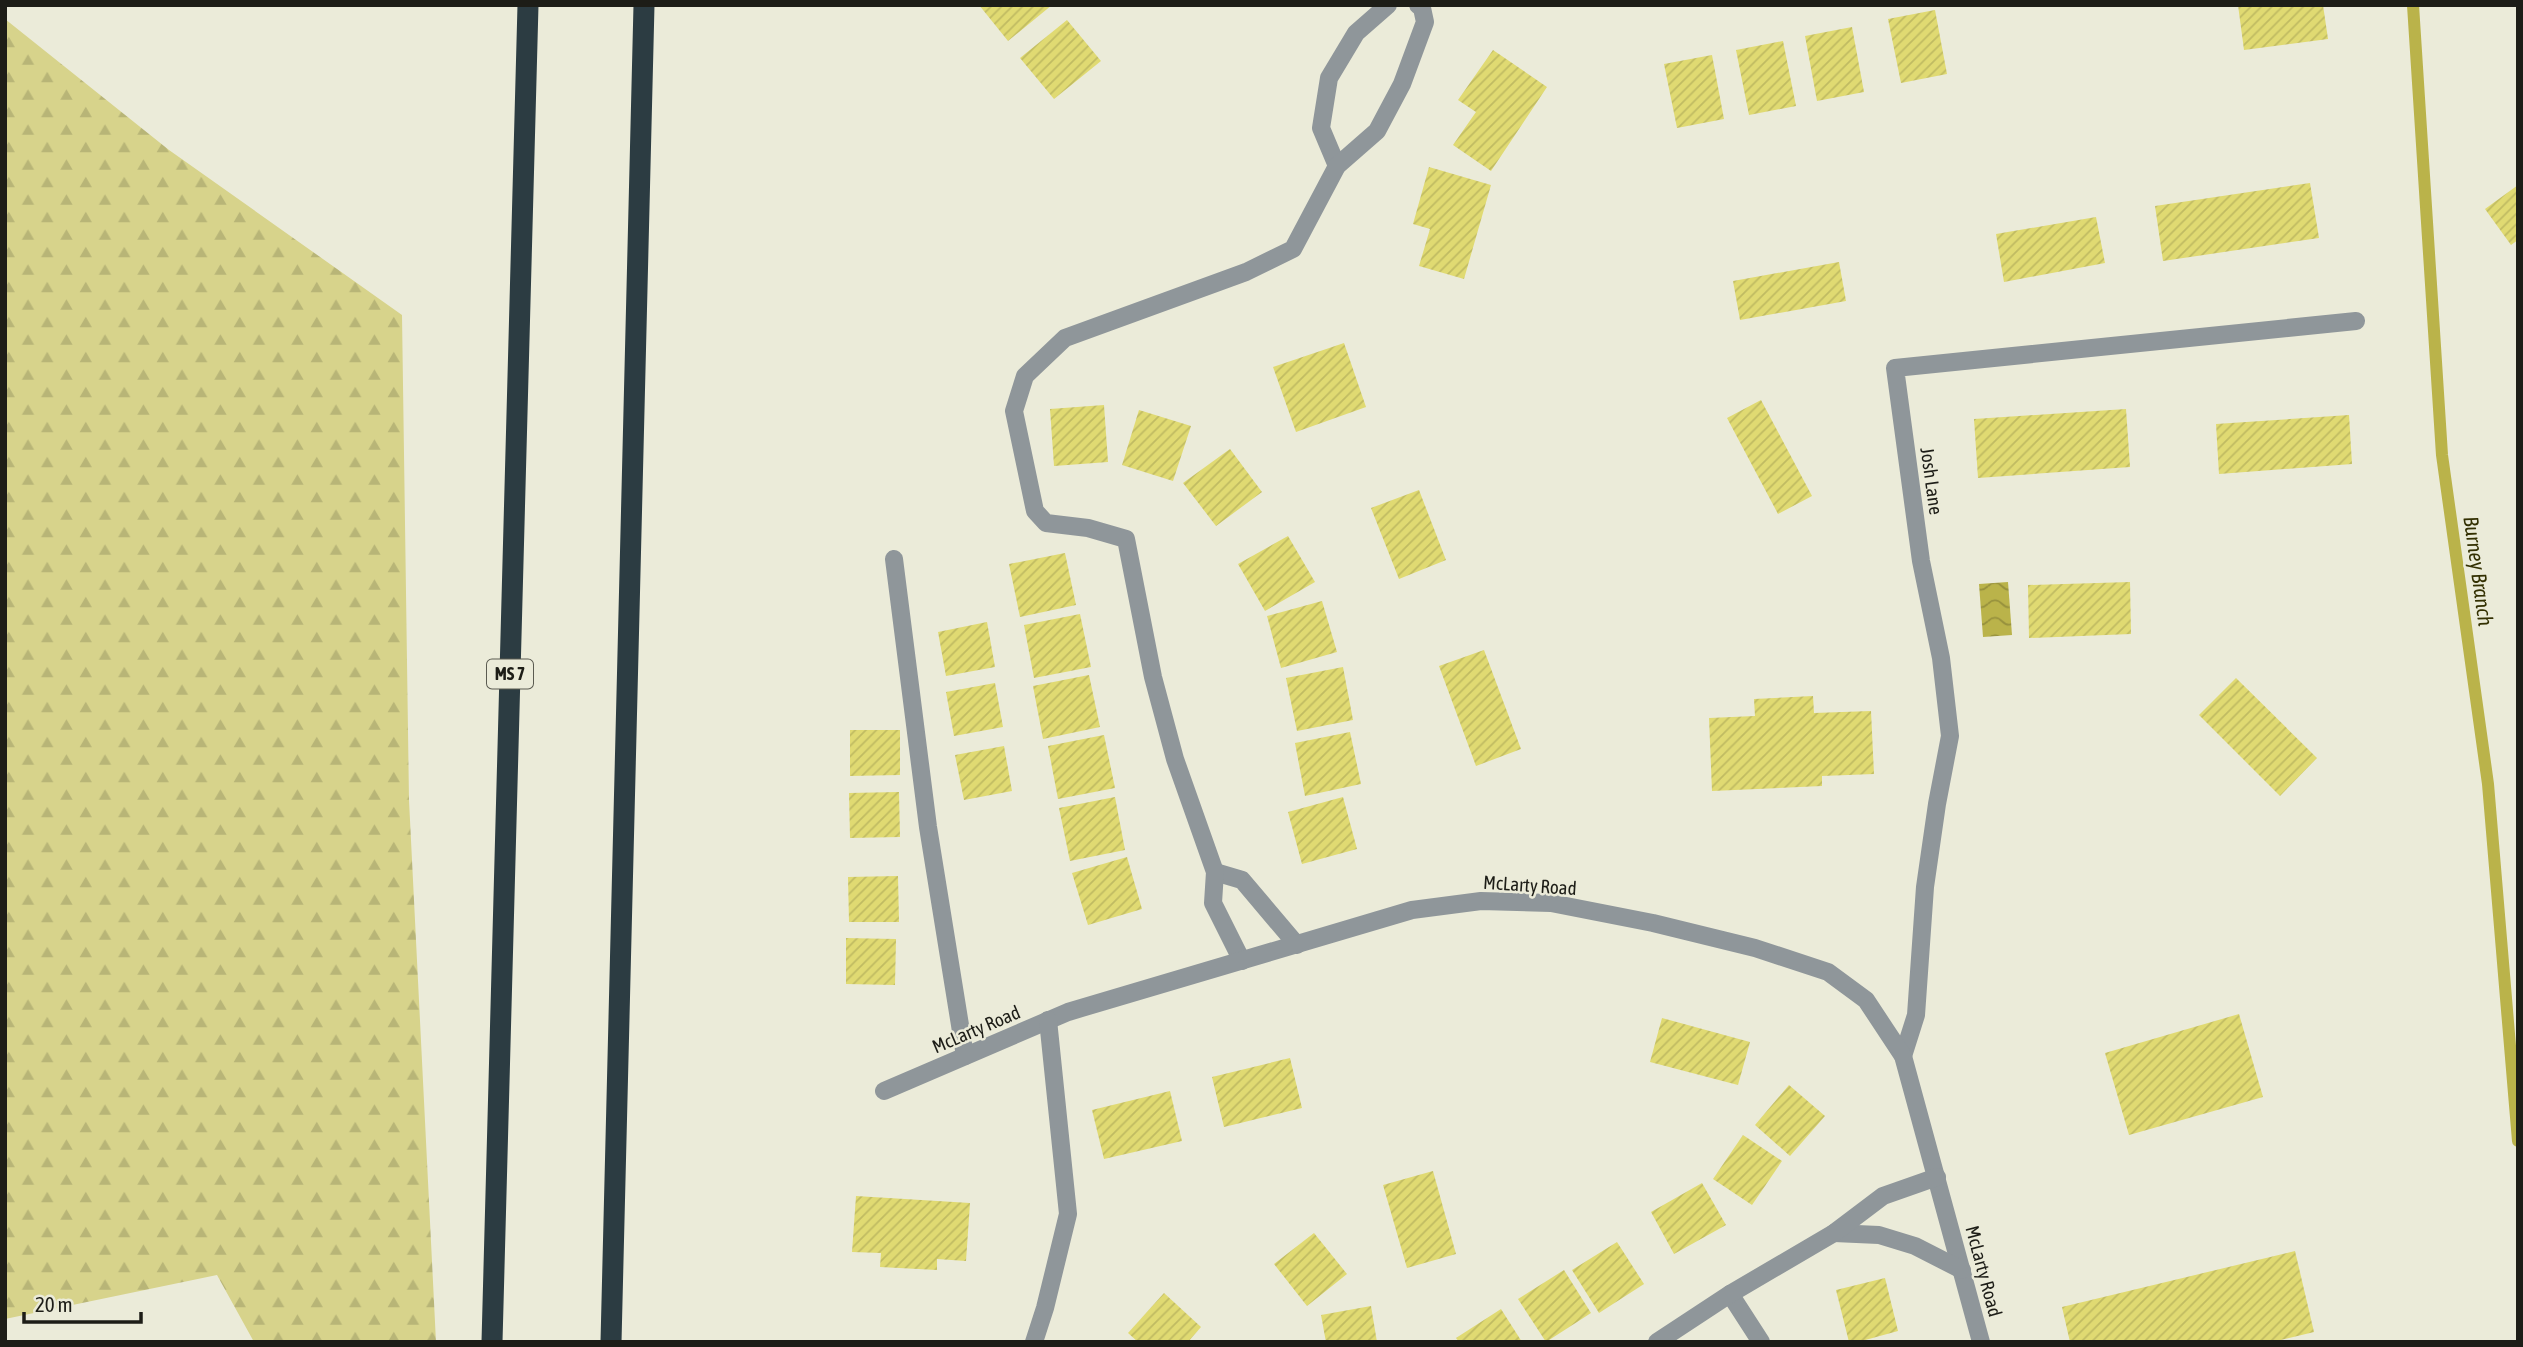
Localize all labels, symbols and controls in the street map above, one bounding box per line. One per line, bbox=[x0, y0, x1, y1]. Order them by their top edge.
street label: Josh Lane bbox=[1916, 446, 1948, 516]
water label: Burney Branch bbox=[2459, 514, 2499, 627]
road number: MS 7 bbox=[487, 660, 533, 688]
street label: McLarty Road bbox=[1483, 871, 1577, 899]
street label: McLarty Road bbox=[929, 1001, 1023, 1057]
street label: McLarty Road bbox=[1961, 1223, 2007, 1319]
scale bar bbox=[24, 1280, 142, 1324]
text: 20 m bbox=[35, 1292, 73, 1316]

